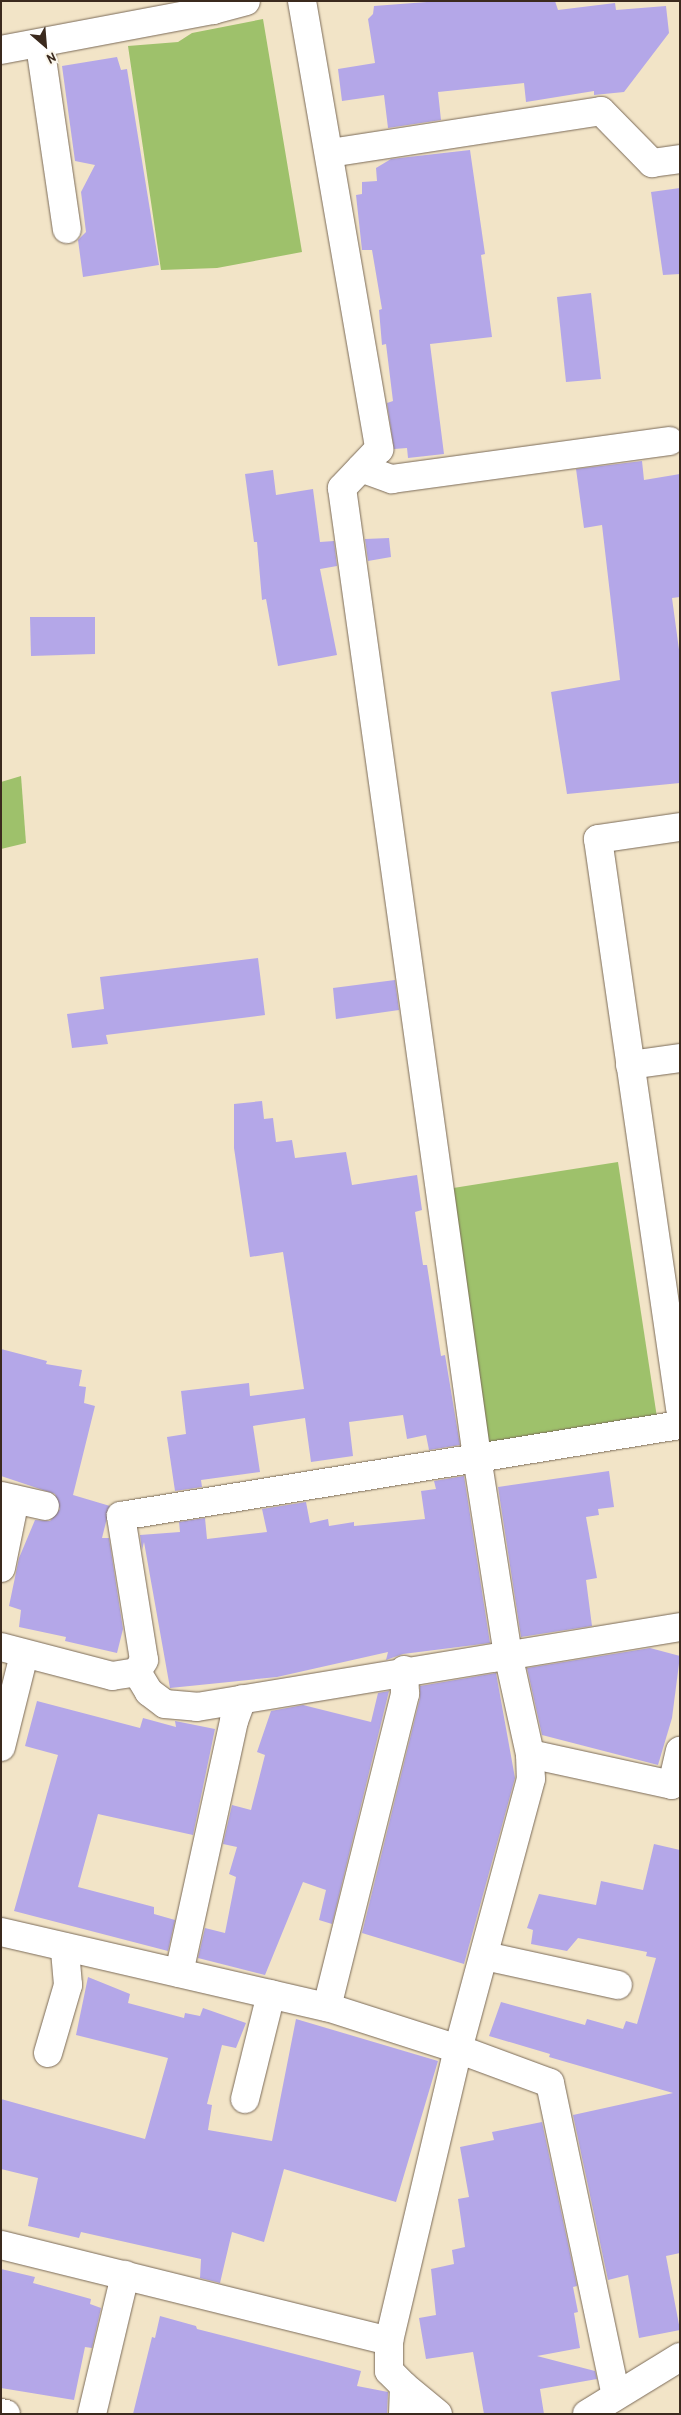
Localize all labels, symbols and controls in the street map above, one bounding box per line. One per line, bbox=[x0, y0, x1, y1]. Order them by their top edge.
north arrow bbox=[20, 20, 70, 70]
text: N bbox=[44, 49, 60, 69]

